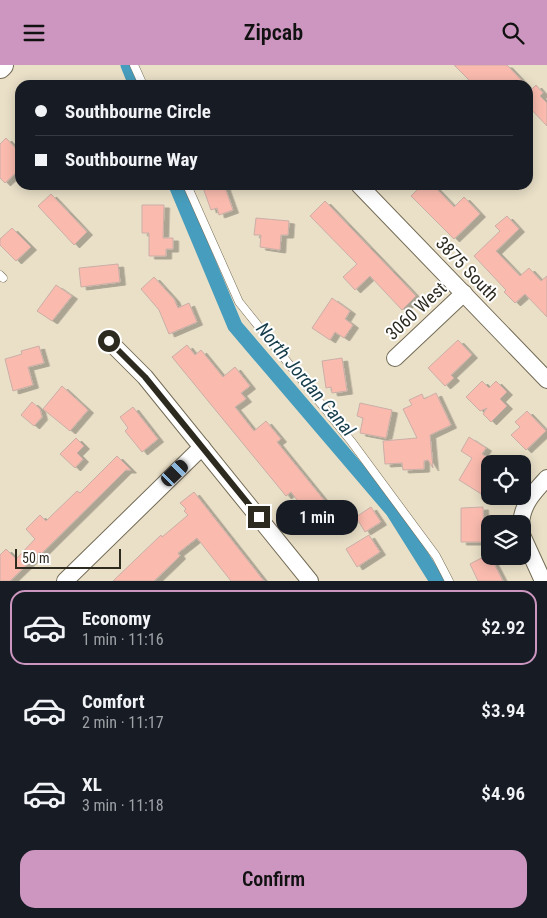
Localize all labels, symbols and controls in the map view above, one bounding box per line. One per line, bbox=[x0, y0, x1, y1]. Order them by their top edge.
icon: menu bbox=[20, 19, 48, 47]
icon: search bbox=[499, 19, 527, 47]
text: Zipcab bbox=[244, 20, 303, 45]
text: Southbourne Circle bbox=[65, 100, 211, 123]
text: Southbourne Way bbox=[65, 148, 198, 171]
street label: 3875 South bbox=[432, 232, 503, 305]
street label: 3060 West bbox=[381, 277, 450, 344]
water label: North Jordan Canal bbox=[251, 318, 360, 442]
route start bbox=[98, 330, 120, 352]
map controls bbox=[481, 455, 531, 565]
button: locate bbox=[481, 455, 531, 505]
car bbox=[158, 457, 191, 489]
callout: 1 min bbox=[276, 499, 359, 535]
route end bbox=[248, 506, 270, 528]
text: 1 min bbox=[299, 508, 335, 527]
button: layers bbox=[481, 515, 531, 565]
scale bar bbox=[15, 545, 121, 569]
text: 50 m bbox=[22, 550, 50, 566]
icon: car bbox=[22, 605, 67, 650]
text: Economy bbox=[82, 607, 151, 630]
text: $2.92 bbox=[481, 616, 525, 639]
text: 1 min · 11:16 bbox=[82, 630, 164, 649]
icon: car bbox=[22, 688, 67, 733]
text: Comfort bbox=[82, 690, 145, 713]
text: $3.94 bbox=[481, 699, 525, 722]
text: 2 min · 11:17 bbox=[82, 713, 164, 732]
icon: car bbox=[22, 771, 67, 816]
text: XL bbox=[82, 773, 102, 796]
text: $4.96 bbox=[481, 782, 525, 805]
text: 3 min · 11:18 bbox=[82, 796, 164, 815]
button: Confirm bbox=[20, 850, 527, 908]

